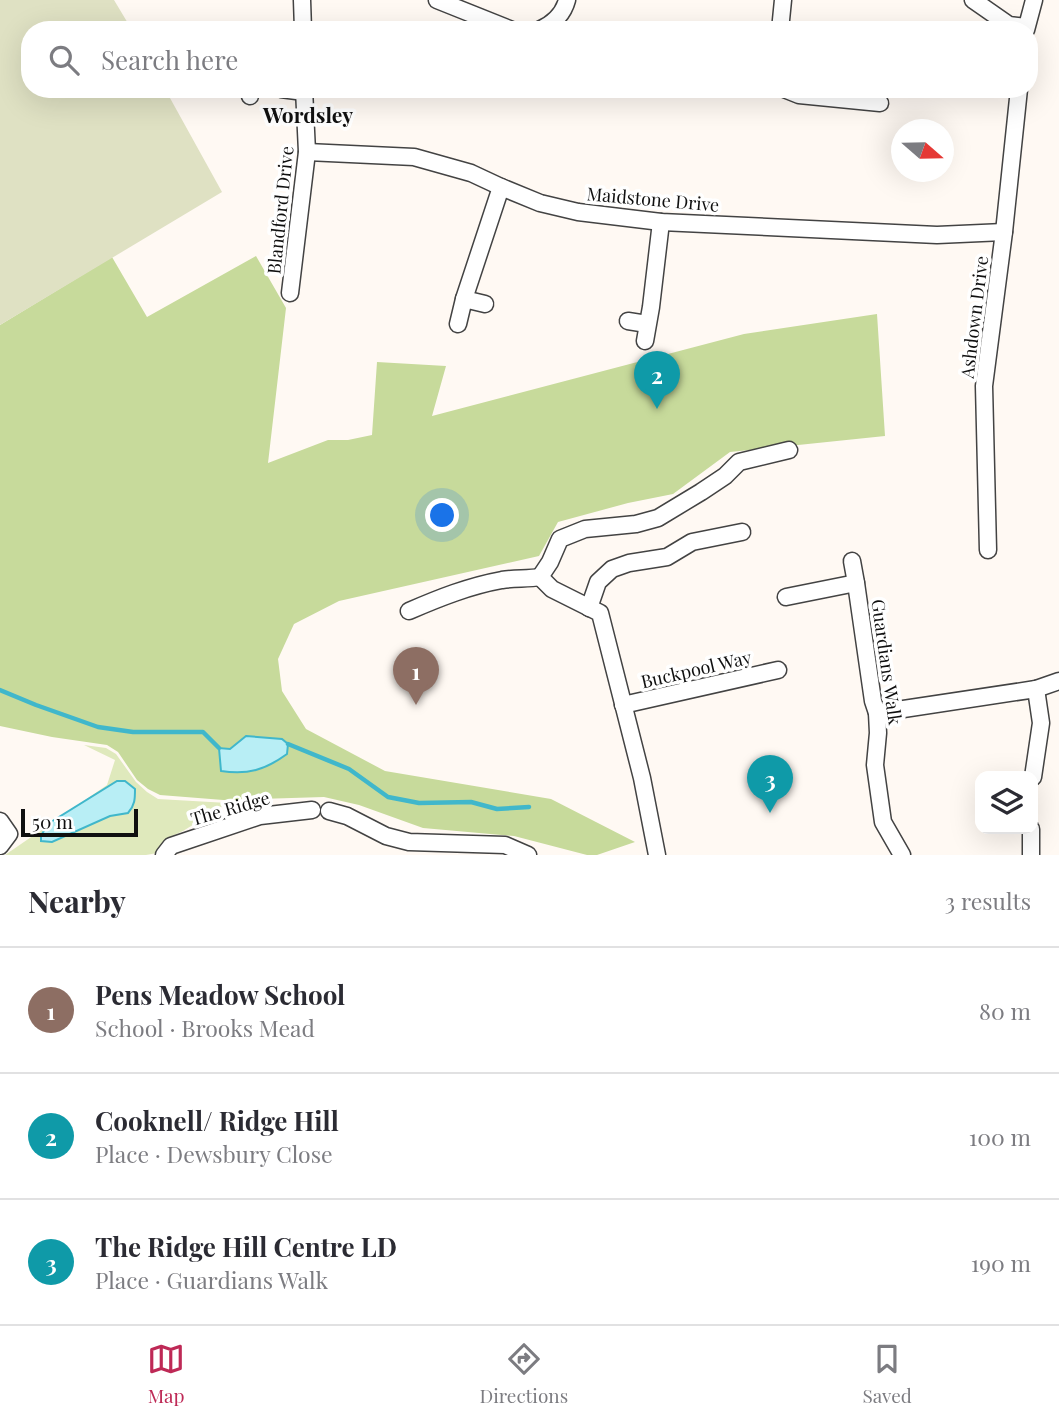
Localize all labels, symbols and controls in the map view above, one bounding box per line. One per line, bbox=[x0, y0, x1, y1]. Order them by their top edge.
search box bbox=[21, 21, 1038, 98]
icon: search bbox=[45, 41, 83, 79]
text: Search here bbox=[101, 42, 238, 77]
district label: Wordsley bbox=[262, 100, 353, 128]
north arrow bbox=[891, 119, 954, 182]
street label: Blandford Drive bbox=[261, 145, 299, 275]
street label: Maidstone Drive bbox=[586, 181, 720, 217]
street label: Ashdown Drive bbox=[954, 254, 993, 381]
pin: 2 bbox=[634, 351, 680, 409]
your location bbox=[425, 498, 459, 532]
street label: Guardians Walk bbox=[866, 598, 908, 726]
street label: Buckpool Way bbox=[638, 645, 754, 693]
pin: 1 bbox=[393, 647, 439, 705]
pin: 3 bbox=[747, 755, 793, 813]
map controls bbox=[975, 771, 1038, 834]
button: layers bbox=[975, 771, 1038, 834]
street label: The Ridge bbox=[188, 785, 272, 831]
scale bar bbox=[21, 806, 138, 838]
text: 50 m bbox=[32, 808, 73, 834]
text: Nearby bbox=[28, 881, 126, 921]
text: 3 results bbox=[945, 885, 1031, 916]
text: Pens Meadow School bbox=[95, 977, 345, 1012]
text: 1 bbox=[47, 995, 55, 1026]
text: 80 m bbox=[979, 995, 1031, 1026]
text: School · Brooks Mead bbox=[95, 1012, 315, 1043]
text: Cooknell/ Ridge Hill bbox=[95, 1103, 339, 1138]
text: 2 bbox=[45, 1121, 57, 1152]
text: 100 m bbox=[969, 1121, 1031, 1152]
text: Place · Dewsbury Close bbox=[95, 1138, 333, 1169]
text: The Ridge Hill Centre LD bbox=[95, 1229, 397, 1264]
text: 3 bbox=[45, 1247, 57, 1278]
text: 190 m bbox=[971, 1247, 1031, 1278]
text: Place · Guardians Walk bbox=[95, 1264, 328, 1295]
tab: Map bbox=[147, 1340, 185, 1408]
tab: Directions bbox=[479, 1340, 568, 1408]
tab: Saved bbox=[862, 1340, 912, 1408]

